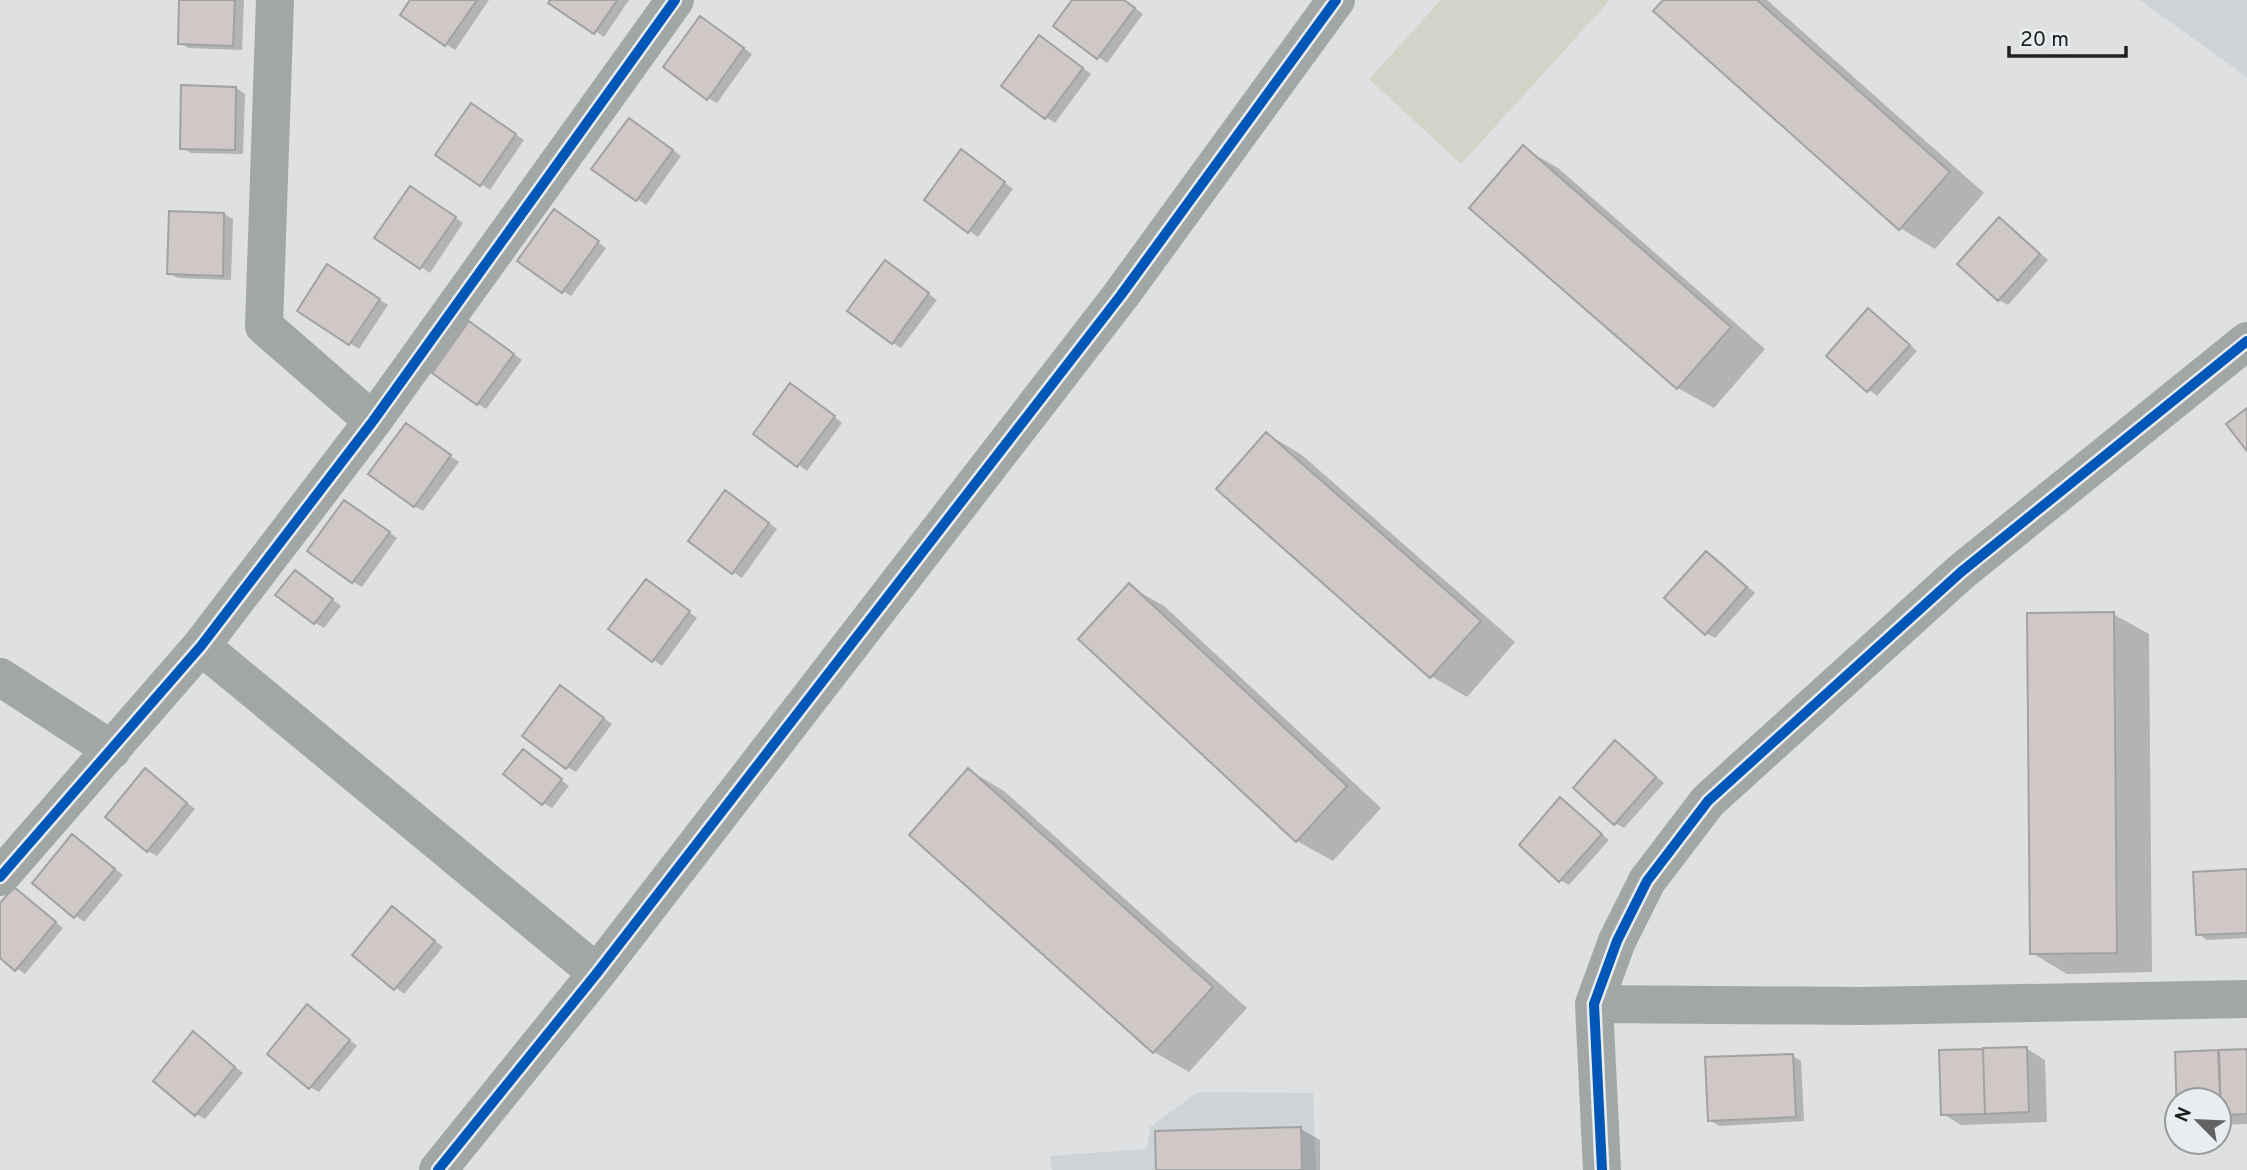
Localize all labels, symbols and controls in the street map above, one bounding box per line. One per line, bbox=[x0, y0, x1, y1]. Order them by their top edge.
scale bar bbox=[2009, 14, 2126, 58]
text: 20 m bbox=[2020, 27, 2069, 54]
north arrow bbox=[2163, 1086, 2233, 1156]
text: N bbox=[2171, 1104, 2198, 1126]

